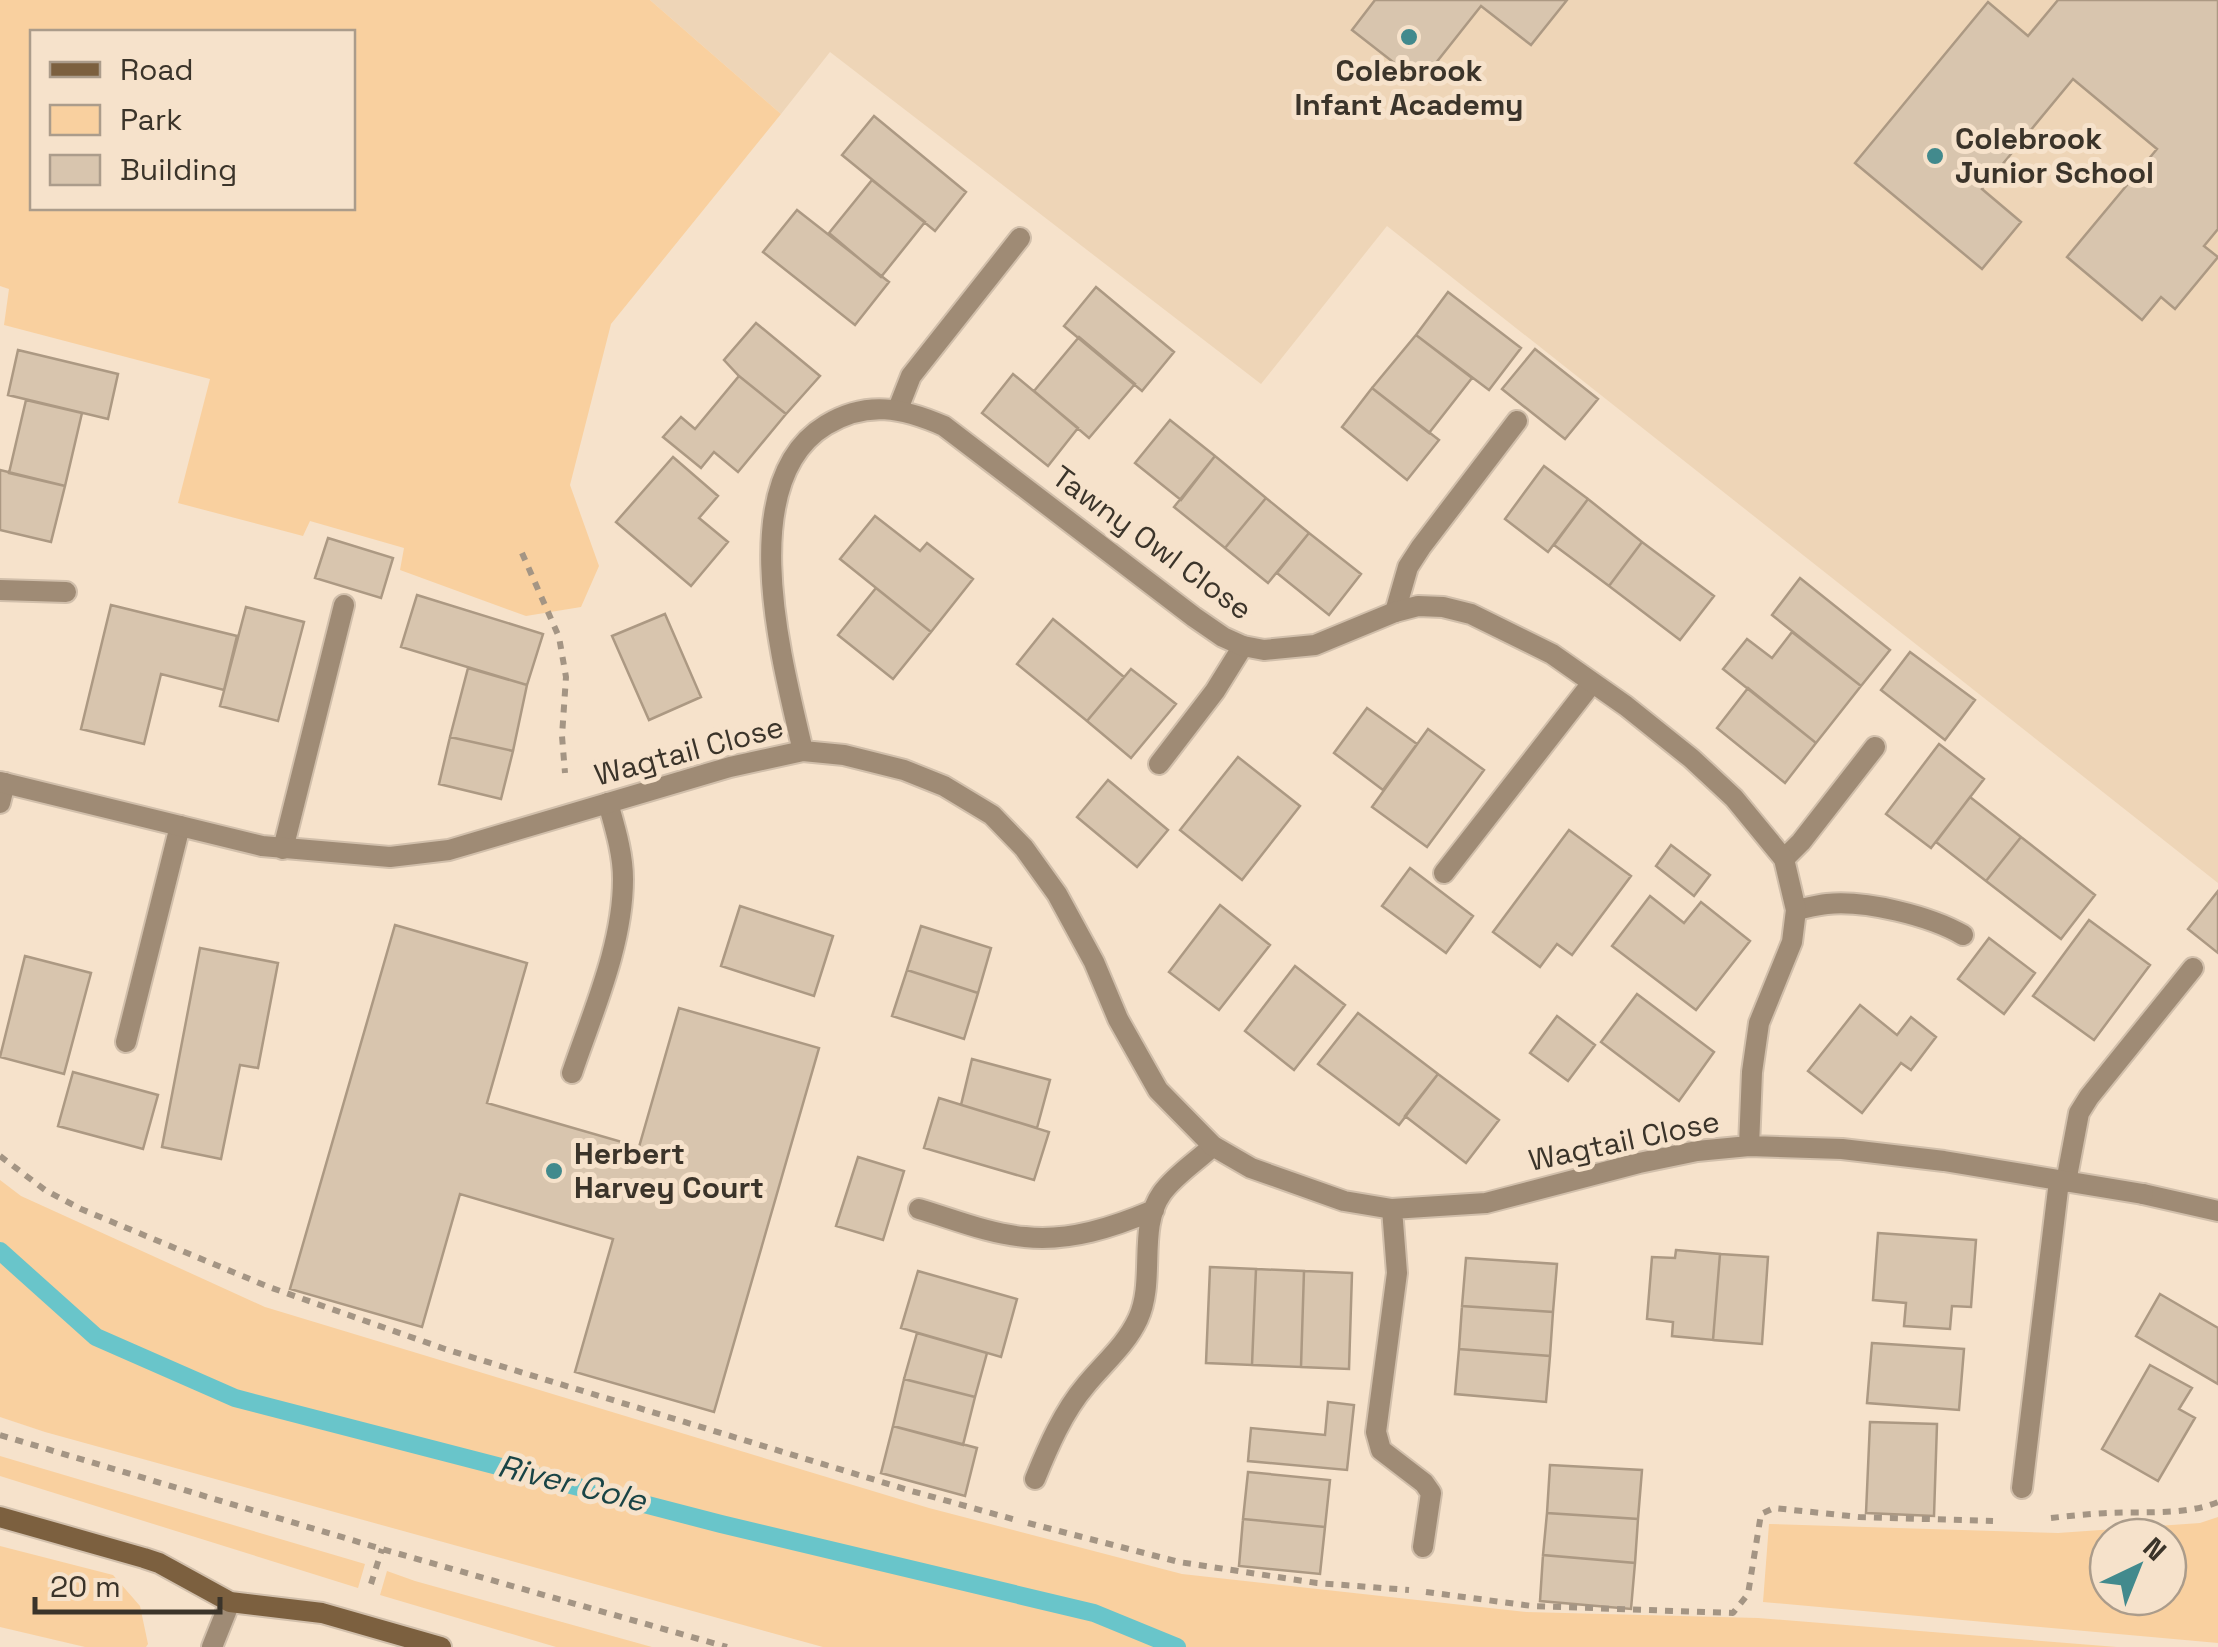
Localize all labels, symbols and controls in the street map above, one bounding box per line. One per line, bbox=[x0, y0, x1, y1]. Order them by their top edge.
marker: Colebrook Infant Academy bbox=[1398, 26, 1420, 48]
legend bbox=[30, 30, 355, 210]
text: Road bbox=[120, 50, 194, 89]
place label: Colebrook Infant Academy bbox=[1294, 51, 1524, 124]
text: Park bbox=[120, 100, 182, 139]
place label: Colebrook Junior School bbox=[1955, 119, 2154, 192]
marker: Colebrook Junior School bbox=[1924, 145, 1946, 167]
text: Building bbox=[120, 150, 237, 189]
street label: Tawny Owl Close bbox=[1045, 457, 1260, 628]
street label: Wagtail Close bbox=[590, 707, 788, 794]
street label: Wagtail Close bbox=[1525, 1101, 1723, 1180]
place label: Herbert Harvey Court bbox=[574, 1134, 764, 1207]
marker: Herbert Harvey Court bbox=[543, 1160, 565, 1182]
water label: River Cole bbox=[494, 1445, 651, 1521]
north arrow bbox=[2088, 1517, 2188, 1617]
text: N bbox=[2136, 1529, 2174, 1568]
scale bar bbox=[35, 1552, 220, 1614]
text: 20 m bbox=[50, 1567, 121, 1606]

